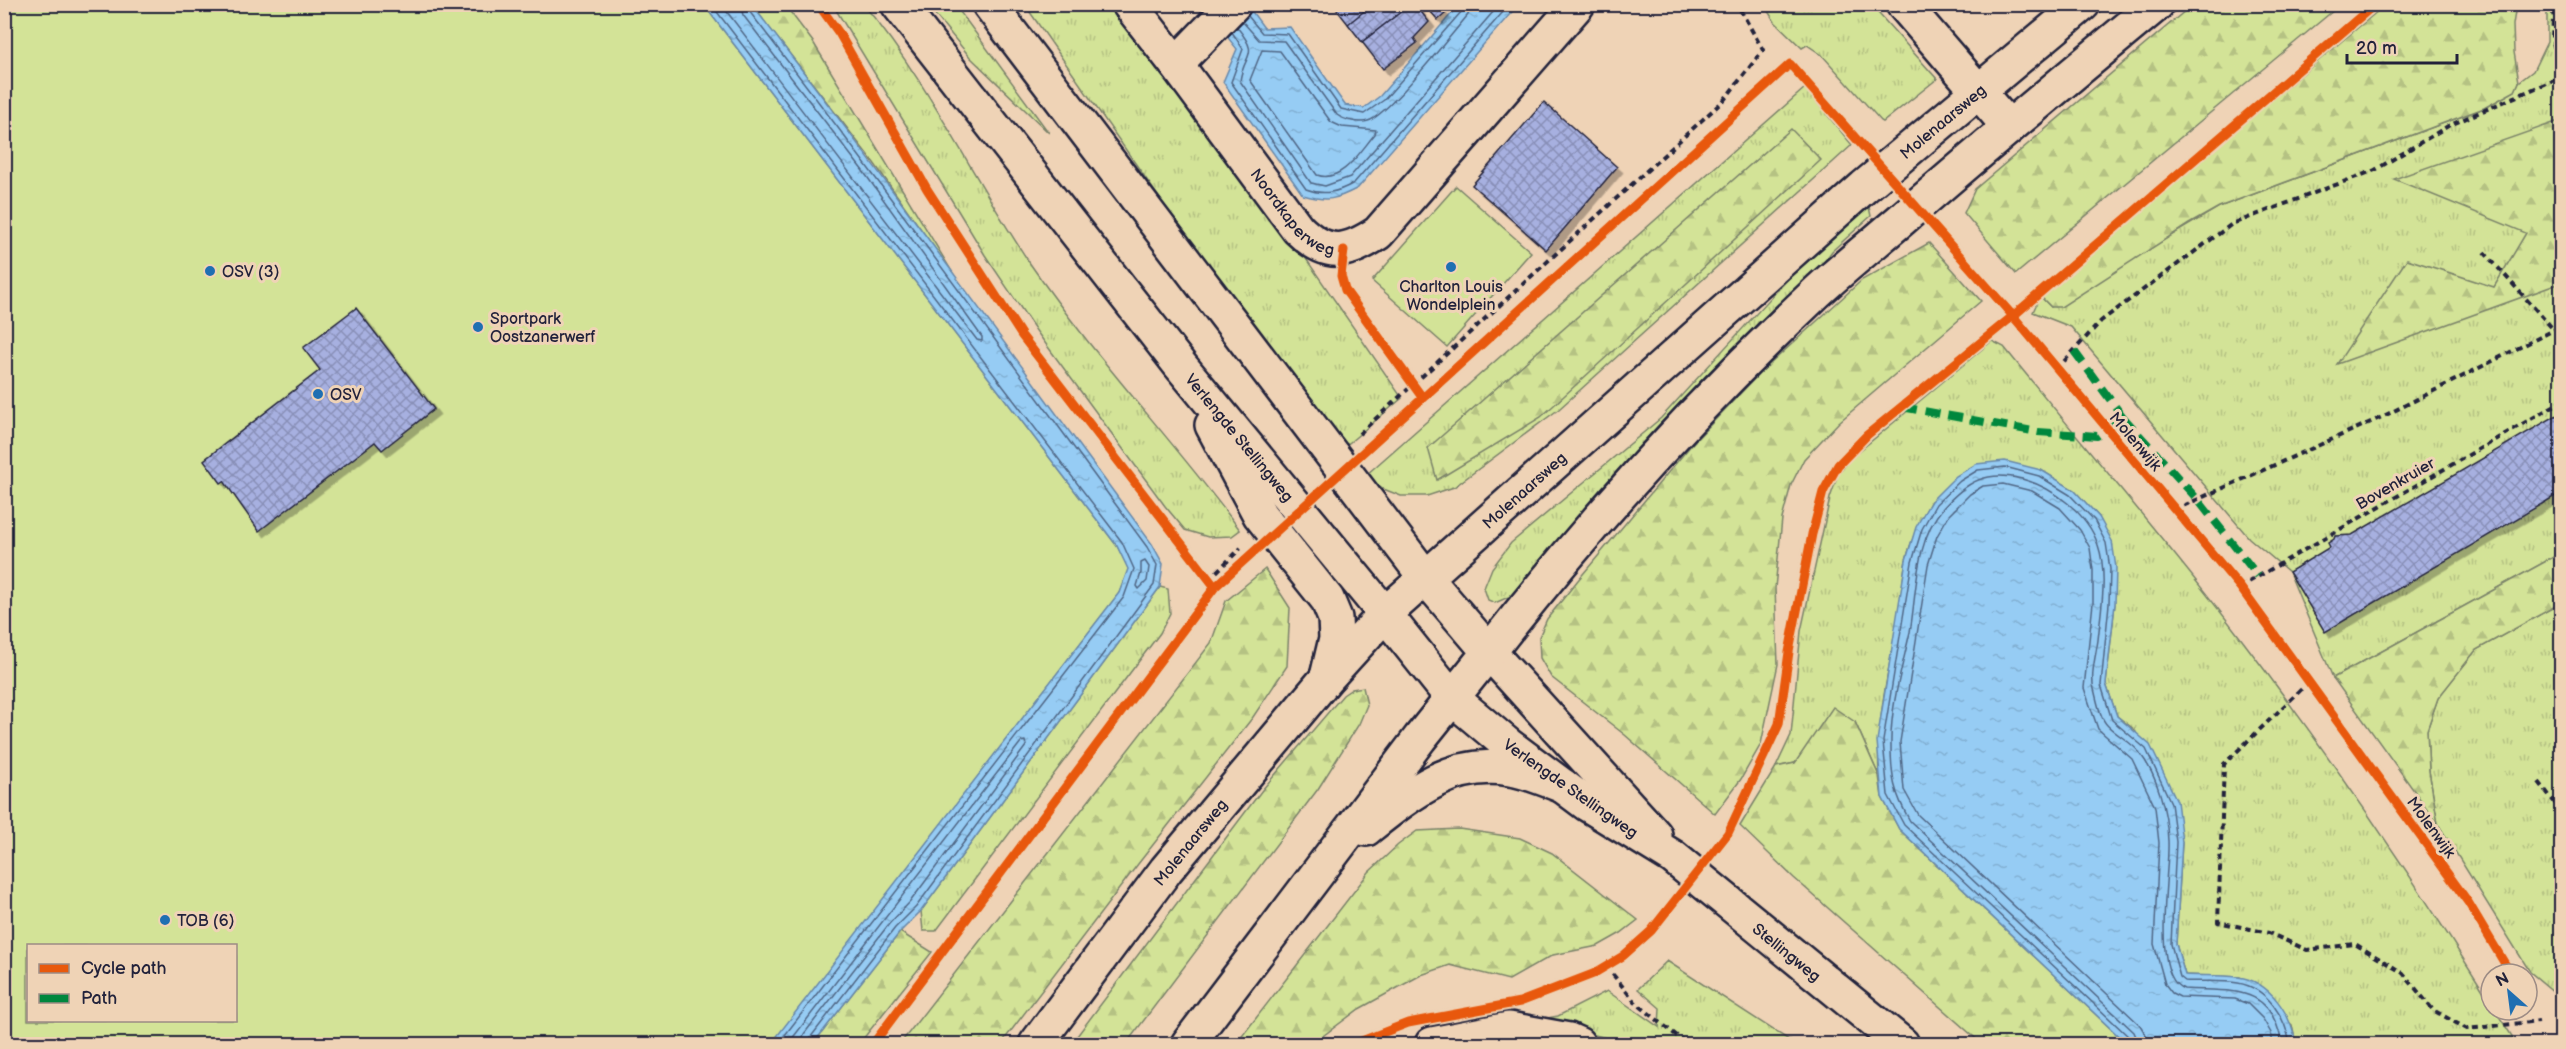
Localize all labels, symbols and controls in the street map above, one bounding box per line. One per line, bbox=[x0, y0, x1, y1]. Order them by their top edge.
scale bar bbox=[2347, 27, 2456, 65]
text: 20 m bbox=[2356, 38, 2397, 59]
street label: Molenaarsweg bbox=[1897, 81, 1990, 164]
street label: Noordkaperweg bbox=[1246, 165, 1336, 260]
marker: Charlton Louis Wondelplein bbox=[1444, 260, 1458, 274]
place label: OSV (3) bbox=[222, 263, 280, 282]
marker: OSV (3) bbox=[203, 264, 217, 278]
place label: Charlton Louis Wondelplein bbox=[1399, 278, 1503, 315]
place label: Sportpark Oostzanerwerf bbox=[490, 310, 596, 347]
marker: Sportpark Oostzanerwerf bbox=[471, 320, 485, 334]
street label: Verlengde Stellingweg bbox=[1180, 371, 1297, 506]
place label: OSV bbox=[330, 386, 362, 405]
marker: OSV bbox=[311, 387, 325, 401]
street label: Molenwijk bbox=[2105, 409, 2165, 475]
street label: Molenaarsweg bbox=[1479, 449, 1571, 534]
street label: Bovenkruier bbox=[2353, 454, 2439, 514]
street label: Verlengde Stellingweg bbox=[1499, 736, 1641, 843]
street label: Molenwijk bbox=[2402, 794, 2459, 862]
street label: Molenaarsweg bbox=[1150, 796, 1232, 890]
place label: TOB (6) bbox=[177, 912, 235, 931]
marker: TOB (6) bbox=[158, 913, 172, 927]
street label: Stellingweg bbox=[1748, 920, 1824, 986]
legend bbox=[27, 944, 237, 1022]
text: Cycle path bbox=[81, 958, 167, 979]
north arrow bbox=[2479, 962, 2539, 1022]
text: N bbox=[2493, 969, 2512, 991]
text: Path bbox=[81, 988, 117, 1009]

